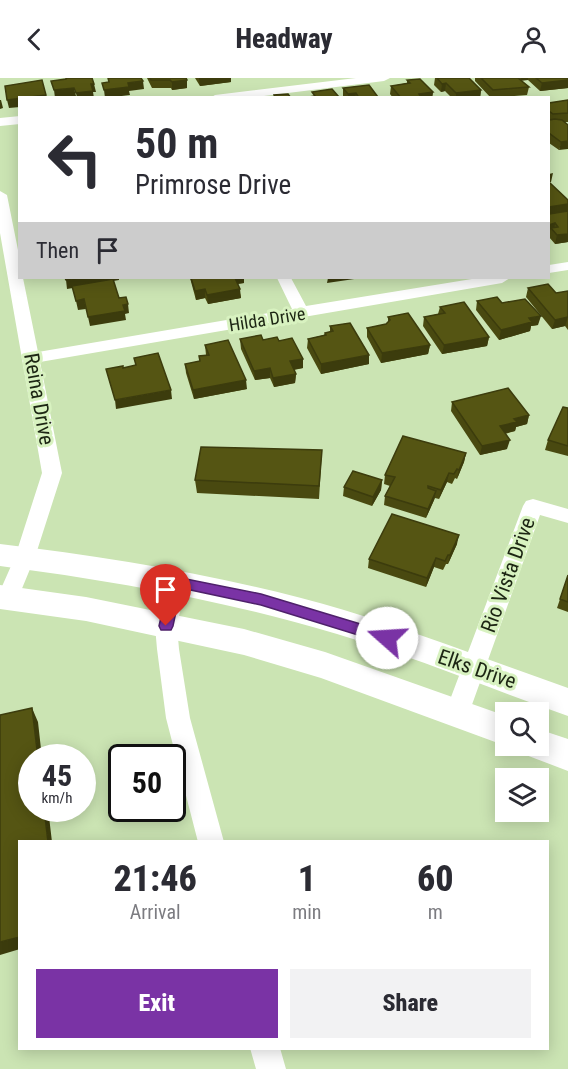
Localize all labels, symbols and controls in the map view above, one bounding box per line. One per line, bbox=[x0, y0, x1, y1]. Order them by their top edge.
icon: back bbox=[18, 23, 51, 56]
text: Headway bbox=[235, 23, 333, 55]
icon: person bbox=[517, 23, 550, 56]
text: 50 m bbox=[135, 119, 218, 168]
icon: left bbox=[36, 120, 114, 198]
text: Primrose Drive bbox=[135, 169, 291, 201]
icon: arrive bbox=[91, 234, 124, 267]
text: Then bbox=[36, 238, 79, 263]
street label: Hilda Drive bbox=[227, 303, 307, 335]
street label: Reina Drive bbox=[19, 351, 59, 447]
street label: Rio Vista Drive bbox=[476, 514, 540, 636]
pin bbox=[140, 564, 191, 626]
icon: arrive bbox=[149, 573, 182, 606]
position arrow bbox=[355, 606, 419, 670]
street label: Elks Drive bbox=[435, 644, 519, 694]
map controls bbox=[495, 702, 549, 822]
button: search bbox=[495, 702, 549, 756]
speed limit sign: 50 bbox=[108, 744, 186, 822]
text: 45 bbox=[42, 758, 72, 793]
button: layers bbox=[495, 768, 549, 822]
text: km/h bbox=[42, 789, 72, 807]
text: 21:46 bbox=[113, 858, 197, 900]
text: 1 bbox=[298, 858, 316, 900]
text: 60 bbox=[417, 858, 454, 900]
text: Arrival bbox=[130, 900, 181, 924]
text: min bbox=[292, 900, 322, 924]
text: m bbox=[428, 900, 443, 924]
button: Exit bbox=[36, 969, 278, 1038]
button: Share bbox=[290, 969, 531, 1038]

